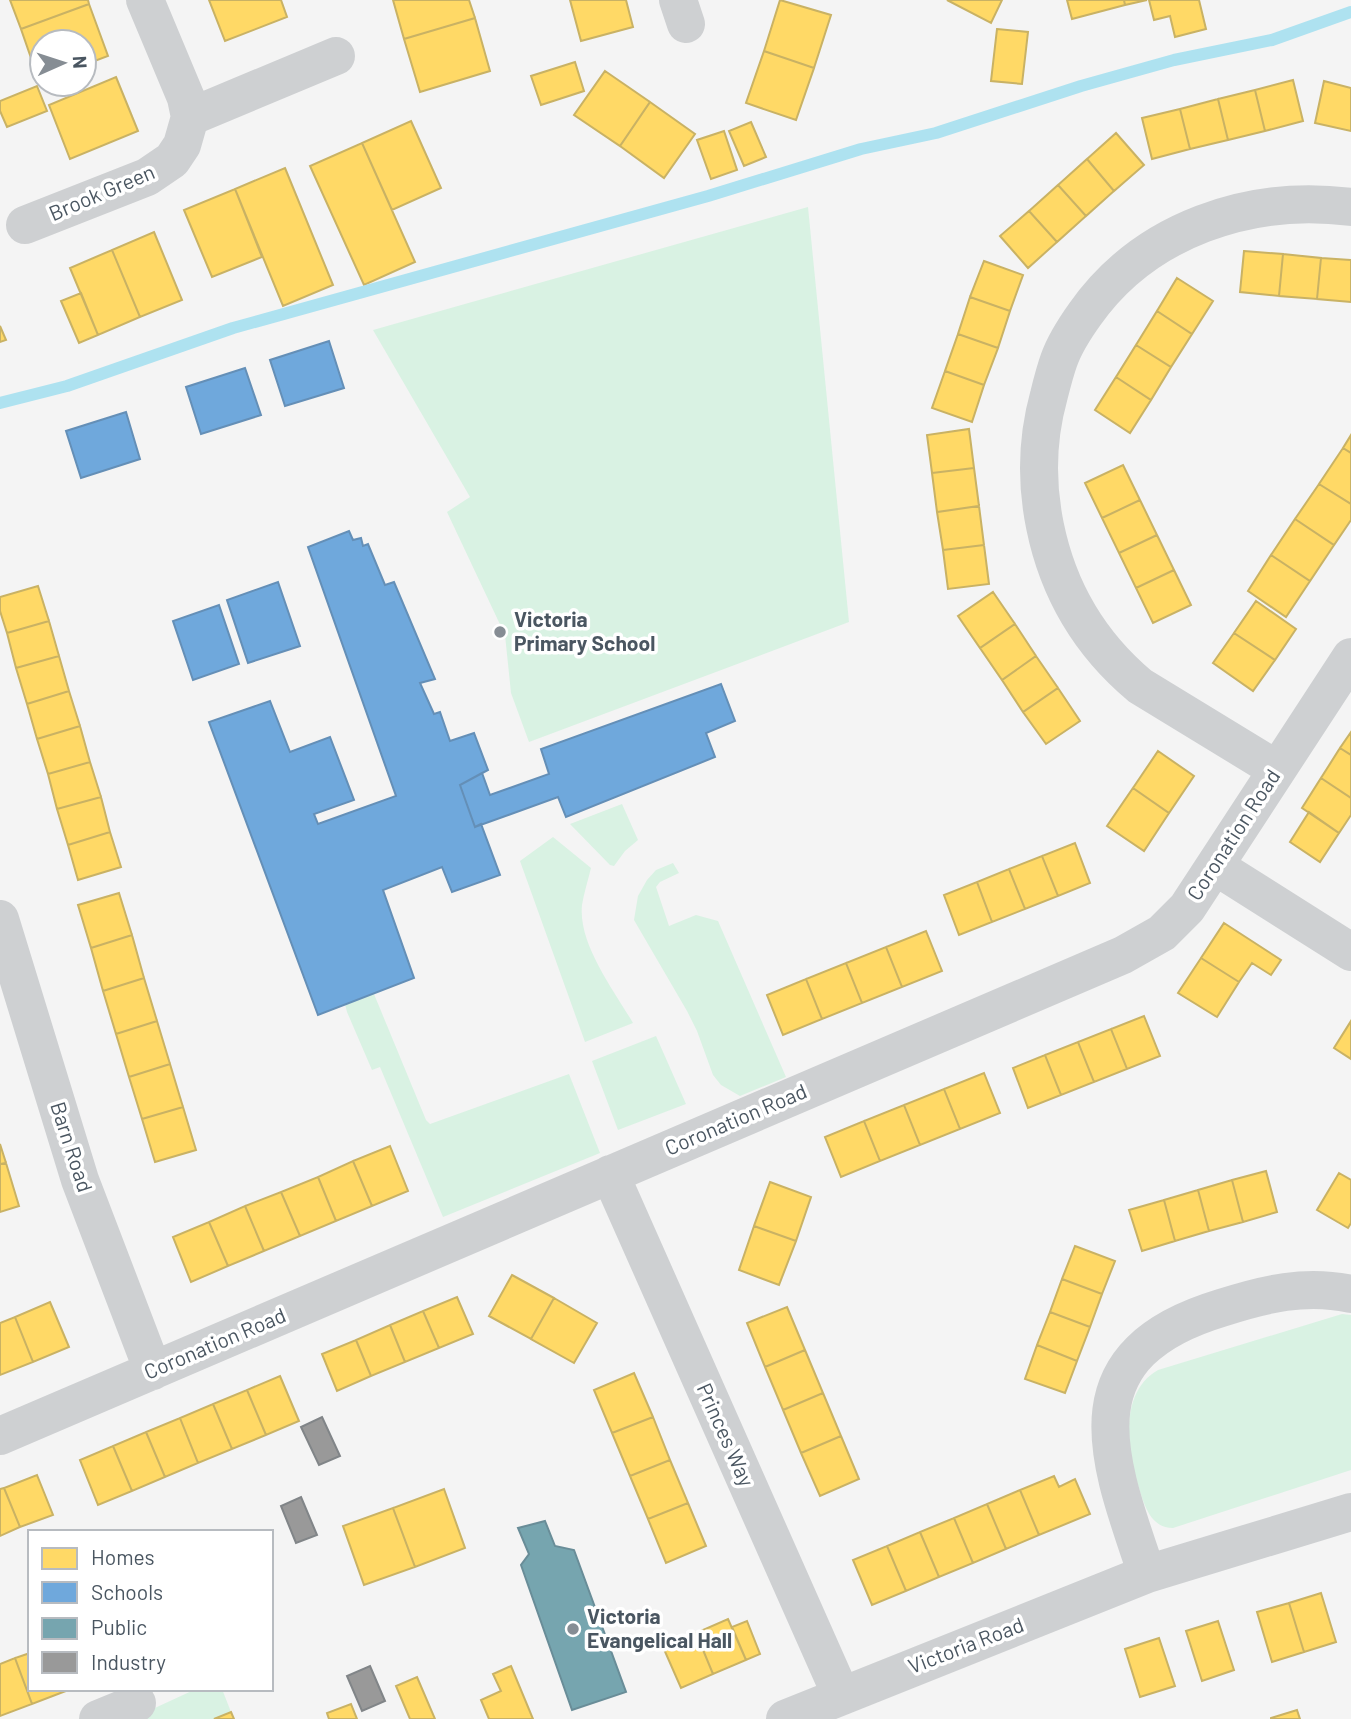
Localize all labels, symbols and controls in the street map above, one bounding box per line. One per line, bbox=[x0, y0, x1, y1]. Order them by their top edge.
north arrow bbox=[28, 28, 98, 98]
text: N bbox=[69, 55, 92, 69]
street label: Brook Green bbox=[45, 158, 158, 225]
place label: Victoria Primary School bbox=[514, 606, 655, 655]
marker: Victoria Primary School bbox=[492, 624, 508, 640]
street label: Coronation Road bbox=[1181, 764, 1284, 905]
street label: Coronation Road bbox=[661, 1078, 810, 1160]
street label: Barn Road bbox=[46, 1098, 99, 1195]
street label: Coronation Road bbox=[140, 1302, 289, 1384]
street label: Princes Way bbox=[692, 1379, 760, 1490]
legend bbox=[28, 1530, 273, 1691]
text: Homes bbox=[91, 1544, 155, 1569]
text: Schools bbox=[91, 1579, 163, 1604]
place label: Victoria Evangelical Hall bbox=[587, 1603, 732, 1652]
street label: Victoria Road bbox=[904, 1611, 1027, 1678]
text: Public bbox=[91, 1614, 147, 1639]
marker: Victoria Evangelical Hall bbox=[565, 1621, 581, 1637]
text: Industry bbox=[91, 1649, 166, 1674]

